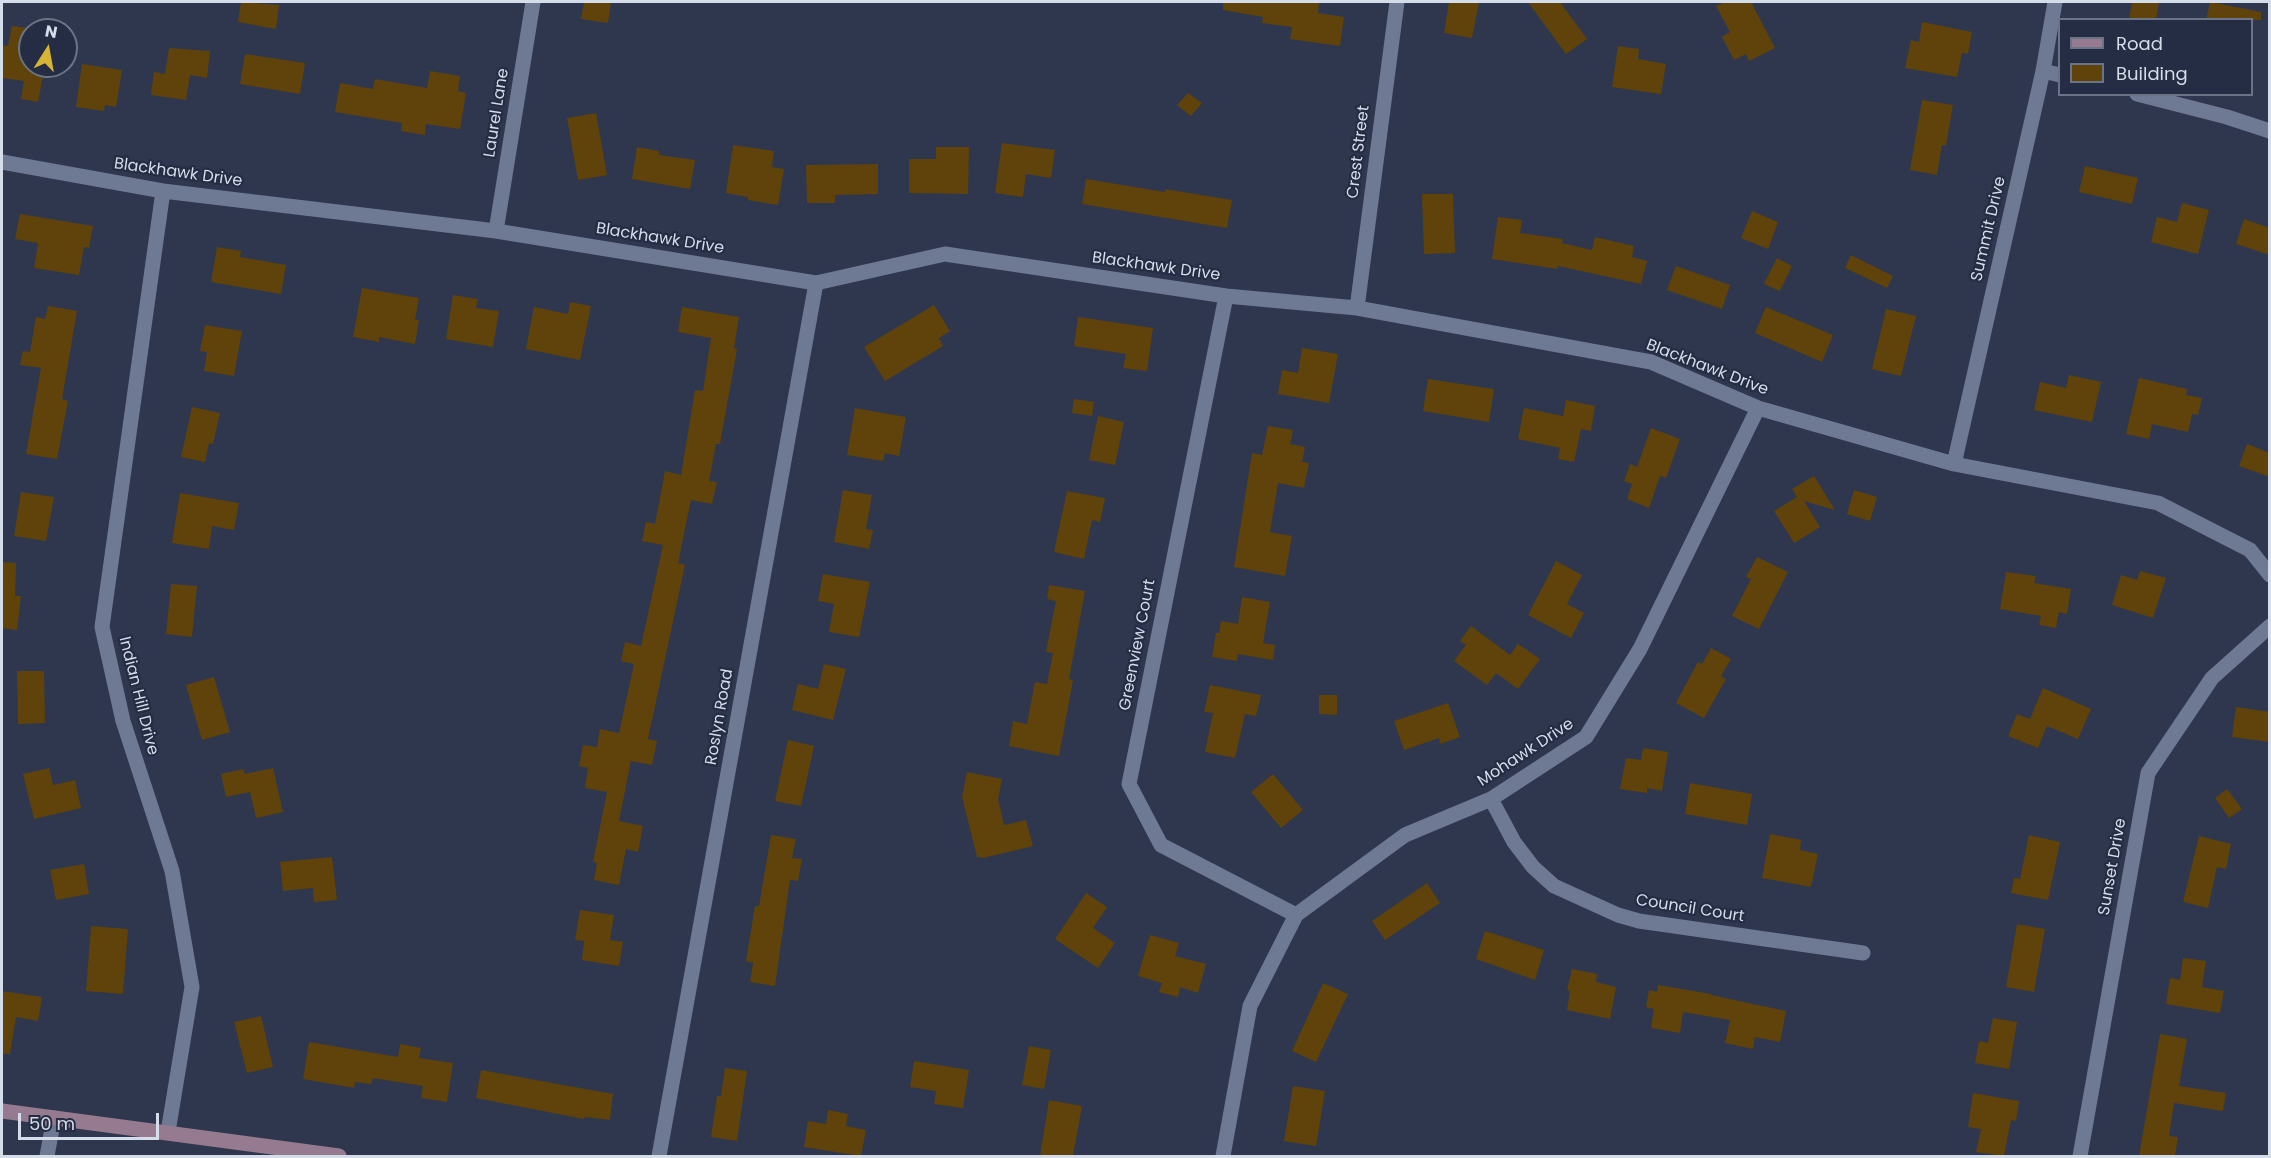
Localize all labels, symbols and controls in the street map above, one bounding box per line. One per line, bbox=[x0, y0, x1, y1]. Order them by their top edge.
north arrow bbox=[18, 18, 78, 78]
legend bbox=[2058, 18, 2253, 96]
text: N bbox=[43, 19, 59, 44]
text: Road bbox=[2116, 31, 2163, 56]
text: Building bbox=[2116, 61, 2188, 86]
street label: Laurel Lane bbox=[480, 67, 514, 159]
street label: Crest Street bbox=[1344, 104, 1374, 200]
street label: Blackhawk Drive bbox=[113, 154, 243, 192]
street label: Summit Drive bbox=[1968, 175, 2010, 283]
street label: Blackhawk Drive bbox=[595, 219, 725, 259]
street label: Blackhawk Drive bbox=[1091, 248, 1221, 286]
street label: Blackhawk Drive bbox=[1643, 336, 1771, 400]
street label: Greenview Court bbox=[1116, 578, 1160, 712]
street label: Indian Hill Drive bbox=[114, 635, 162, 757]
street label: Roslyn Road bbox=[702, 667, 738, 767]
street label: Mohawk Drive bbox=[1474, 715, 1578, 791]
street label: Sunset Drive bbox=[2095, 817, 2131, 917]
street label: Council Court bbox=[1634, 891, 1746, 927]
scale bar bbox=[21, 1101, 162, 1139]
text: 50 m bbox=[29, 1111, 75, 1136]

